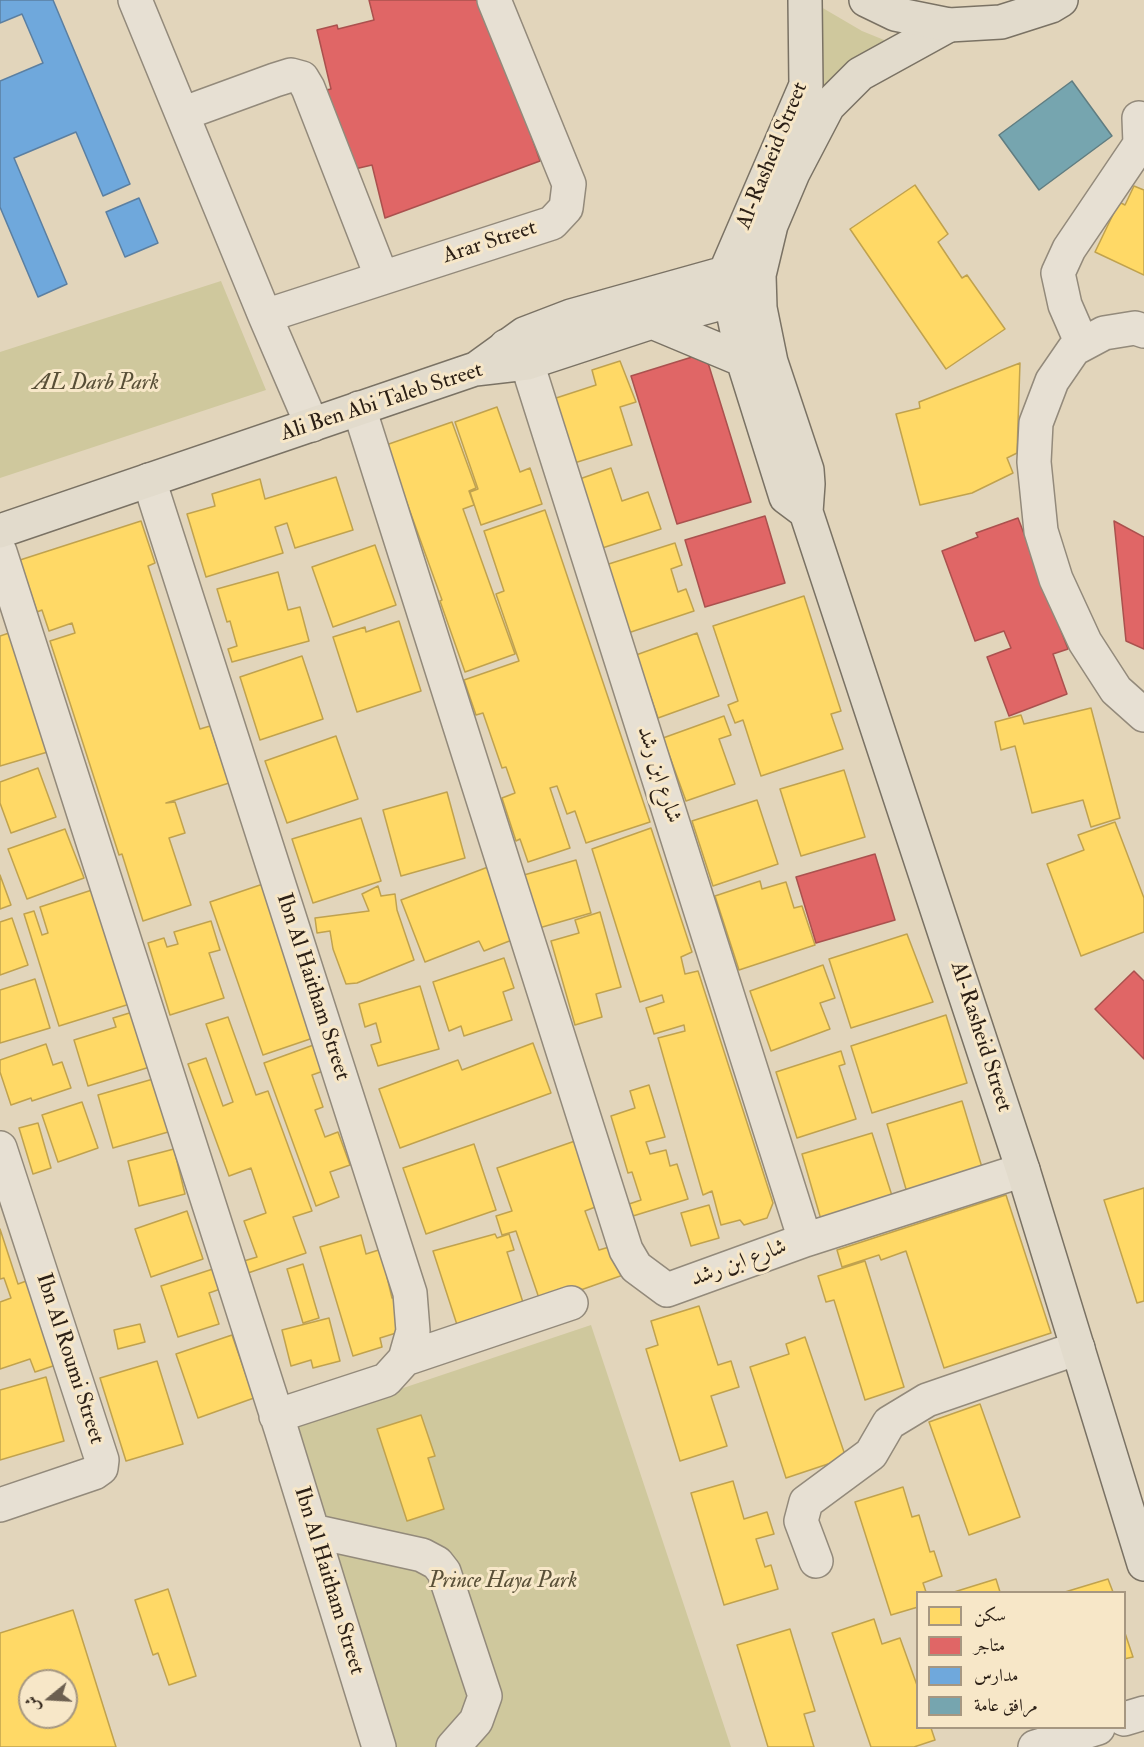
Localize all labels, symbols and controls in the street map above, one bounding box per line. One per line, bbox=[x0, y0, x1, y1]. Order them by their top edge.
street label: Al-Rasheid Street bbox=[732, 79, 814, 233]
street label: Arar Street bbox=[440, 215, 540, 271]
street label: Ali Ben Abi Taleb Street bbox=[278, 358, 486, 448]
park label: AL Darb Park bbox=[33, 371, 159, 397]
street label: شارع ابن رشد bbox=[630, 723, 686, 827]
street label: Ibn Al Haitham Street bbox=[269, 890, 355, 1084]
street label: Al-Rasheid Street bbox=[943, 959, 1017, 1115]
street label: شارع ابن رشد bbox=[687, 1234, 791, 1294]
street label: Ibn Al Roumi Street bbox=[29, 1270, 109, 1448]
street label: Ibn Al Haitham Street bbox=[287, 1484, 369, 1678]
park label: Prince Haya Park bbox=[429, 1569, 577, 1595]
legend bbox=[916, 1591, 1126, 1729]
text: سكن bbox=[974, 1604, 1006, 1627]
text: متاجر bbox=[974, 1634, 1005, 1657]
text: مدارس bbox=[974, 1664, 1018, 1687]
north arrow bbox=[18, 1669, 78, 1729]
text: ش bbox=[21, 1693, 45, 1715]
text: مرافق عامة bbox=[974, 1694, 1038, 1717]

